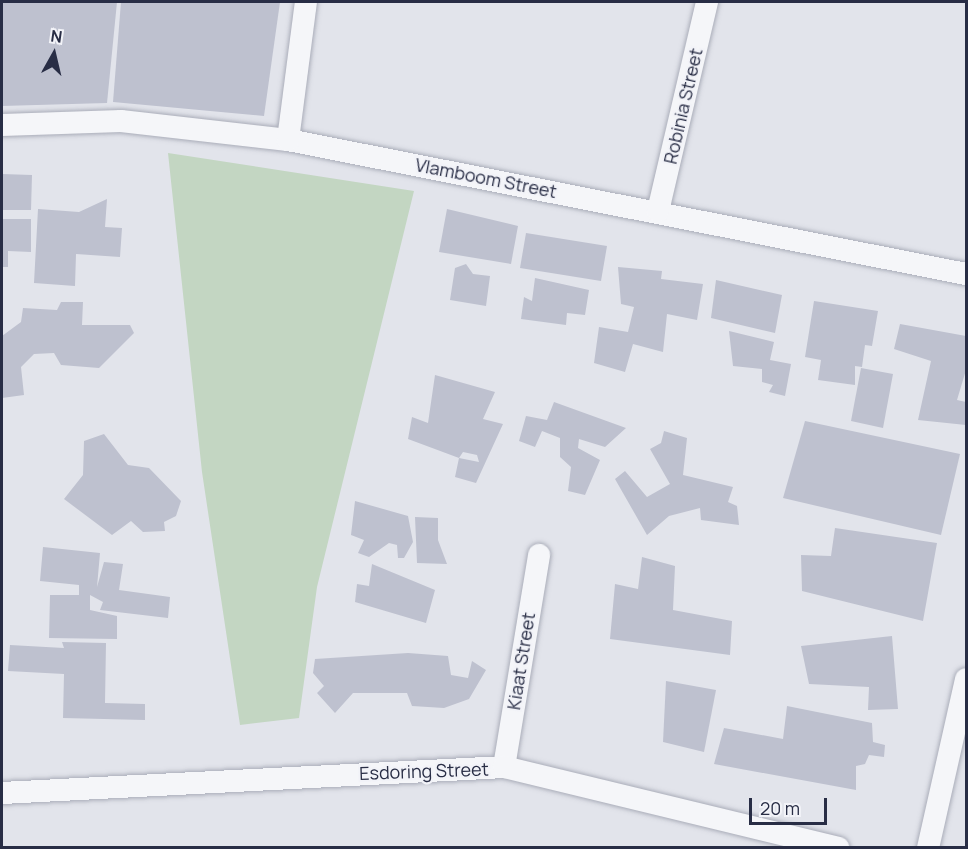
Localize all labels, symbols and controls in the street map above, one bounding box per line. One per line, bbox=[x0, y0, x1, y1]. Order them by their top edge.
north arrow bbox=[24, 24, 84, 84]
text: N bbox=[49, 24, 64, 48]
street label: Robinia Street bbox=[659, 46, 707, 166]
street label: Vlamboom Street bbox=[413, 154, 559, 202]
street label: Kiaat Street bbox=[503, 611, 539, 711]
street label: Esdoring Street bbox=[359, 758, 489, 784]
scale bar bbox=[752, 786, 830, 824]
text: 20 m bbox=[760, 796, 800, 820]

